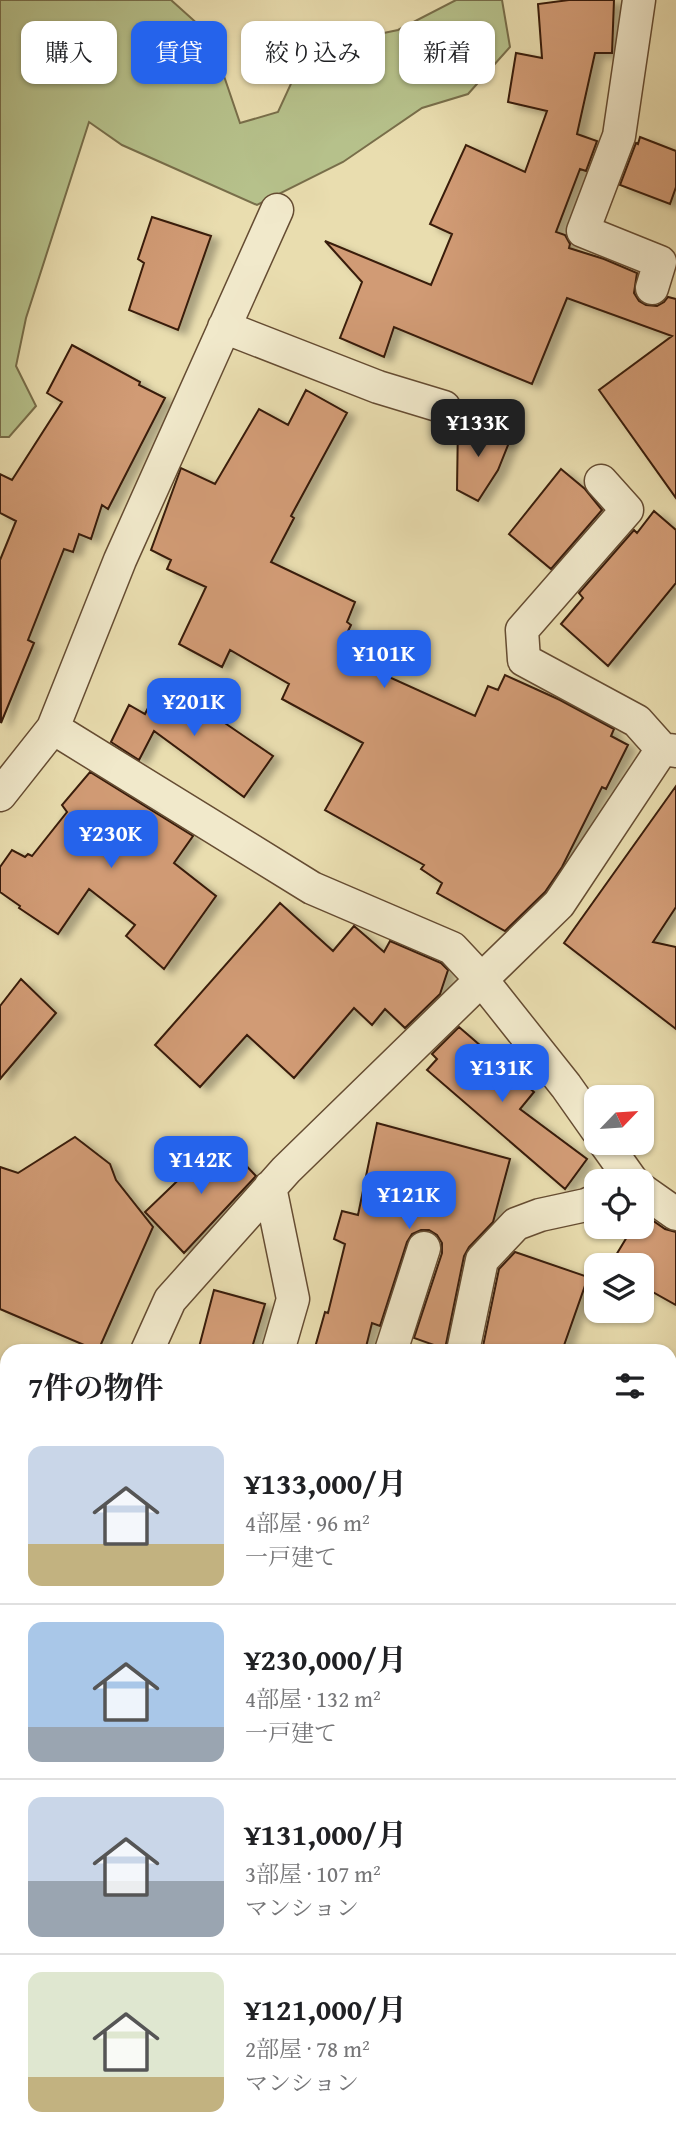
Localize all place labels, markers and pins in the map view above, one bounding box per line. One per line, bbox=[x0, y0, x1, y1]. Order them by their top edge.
pin: ¥133K bbox=[429, 400, 527, 459]
pin: ¥101K bbox=[335, 630, 433, 690]
pin: ¥201K bbox=[145, 678, 243, 738]
pin: ¥230K bbox=[62, 810, 160, 870]
pin: ¥131K bbox=[453, 1044, 551, 1104]
pin: ¥142K bbox=[152, 1136, 250, 1196]
pin: ¥121K bbox=[360, 1172, 458, 1231]

